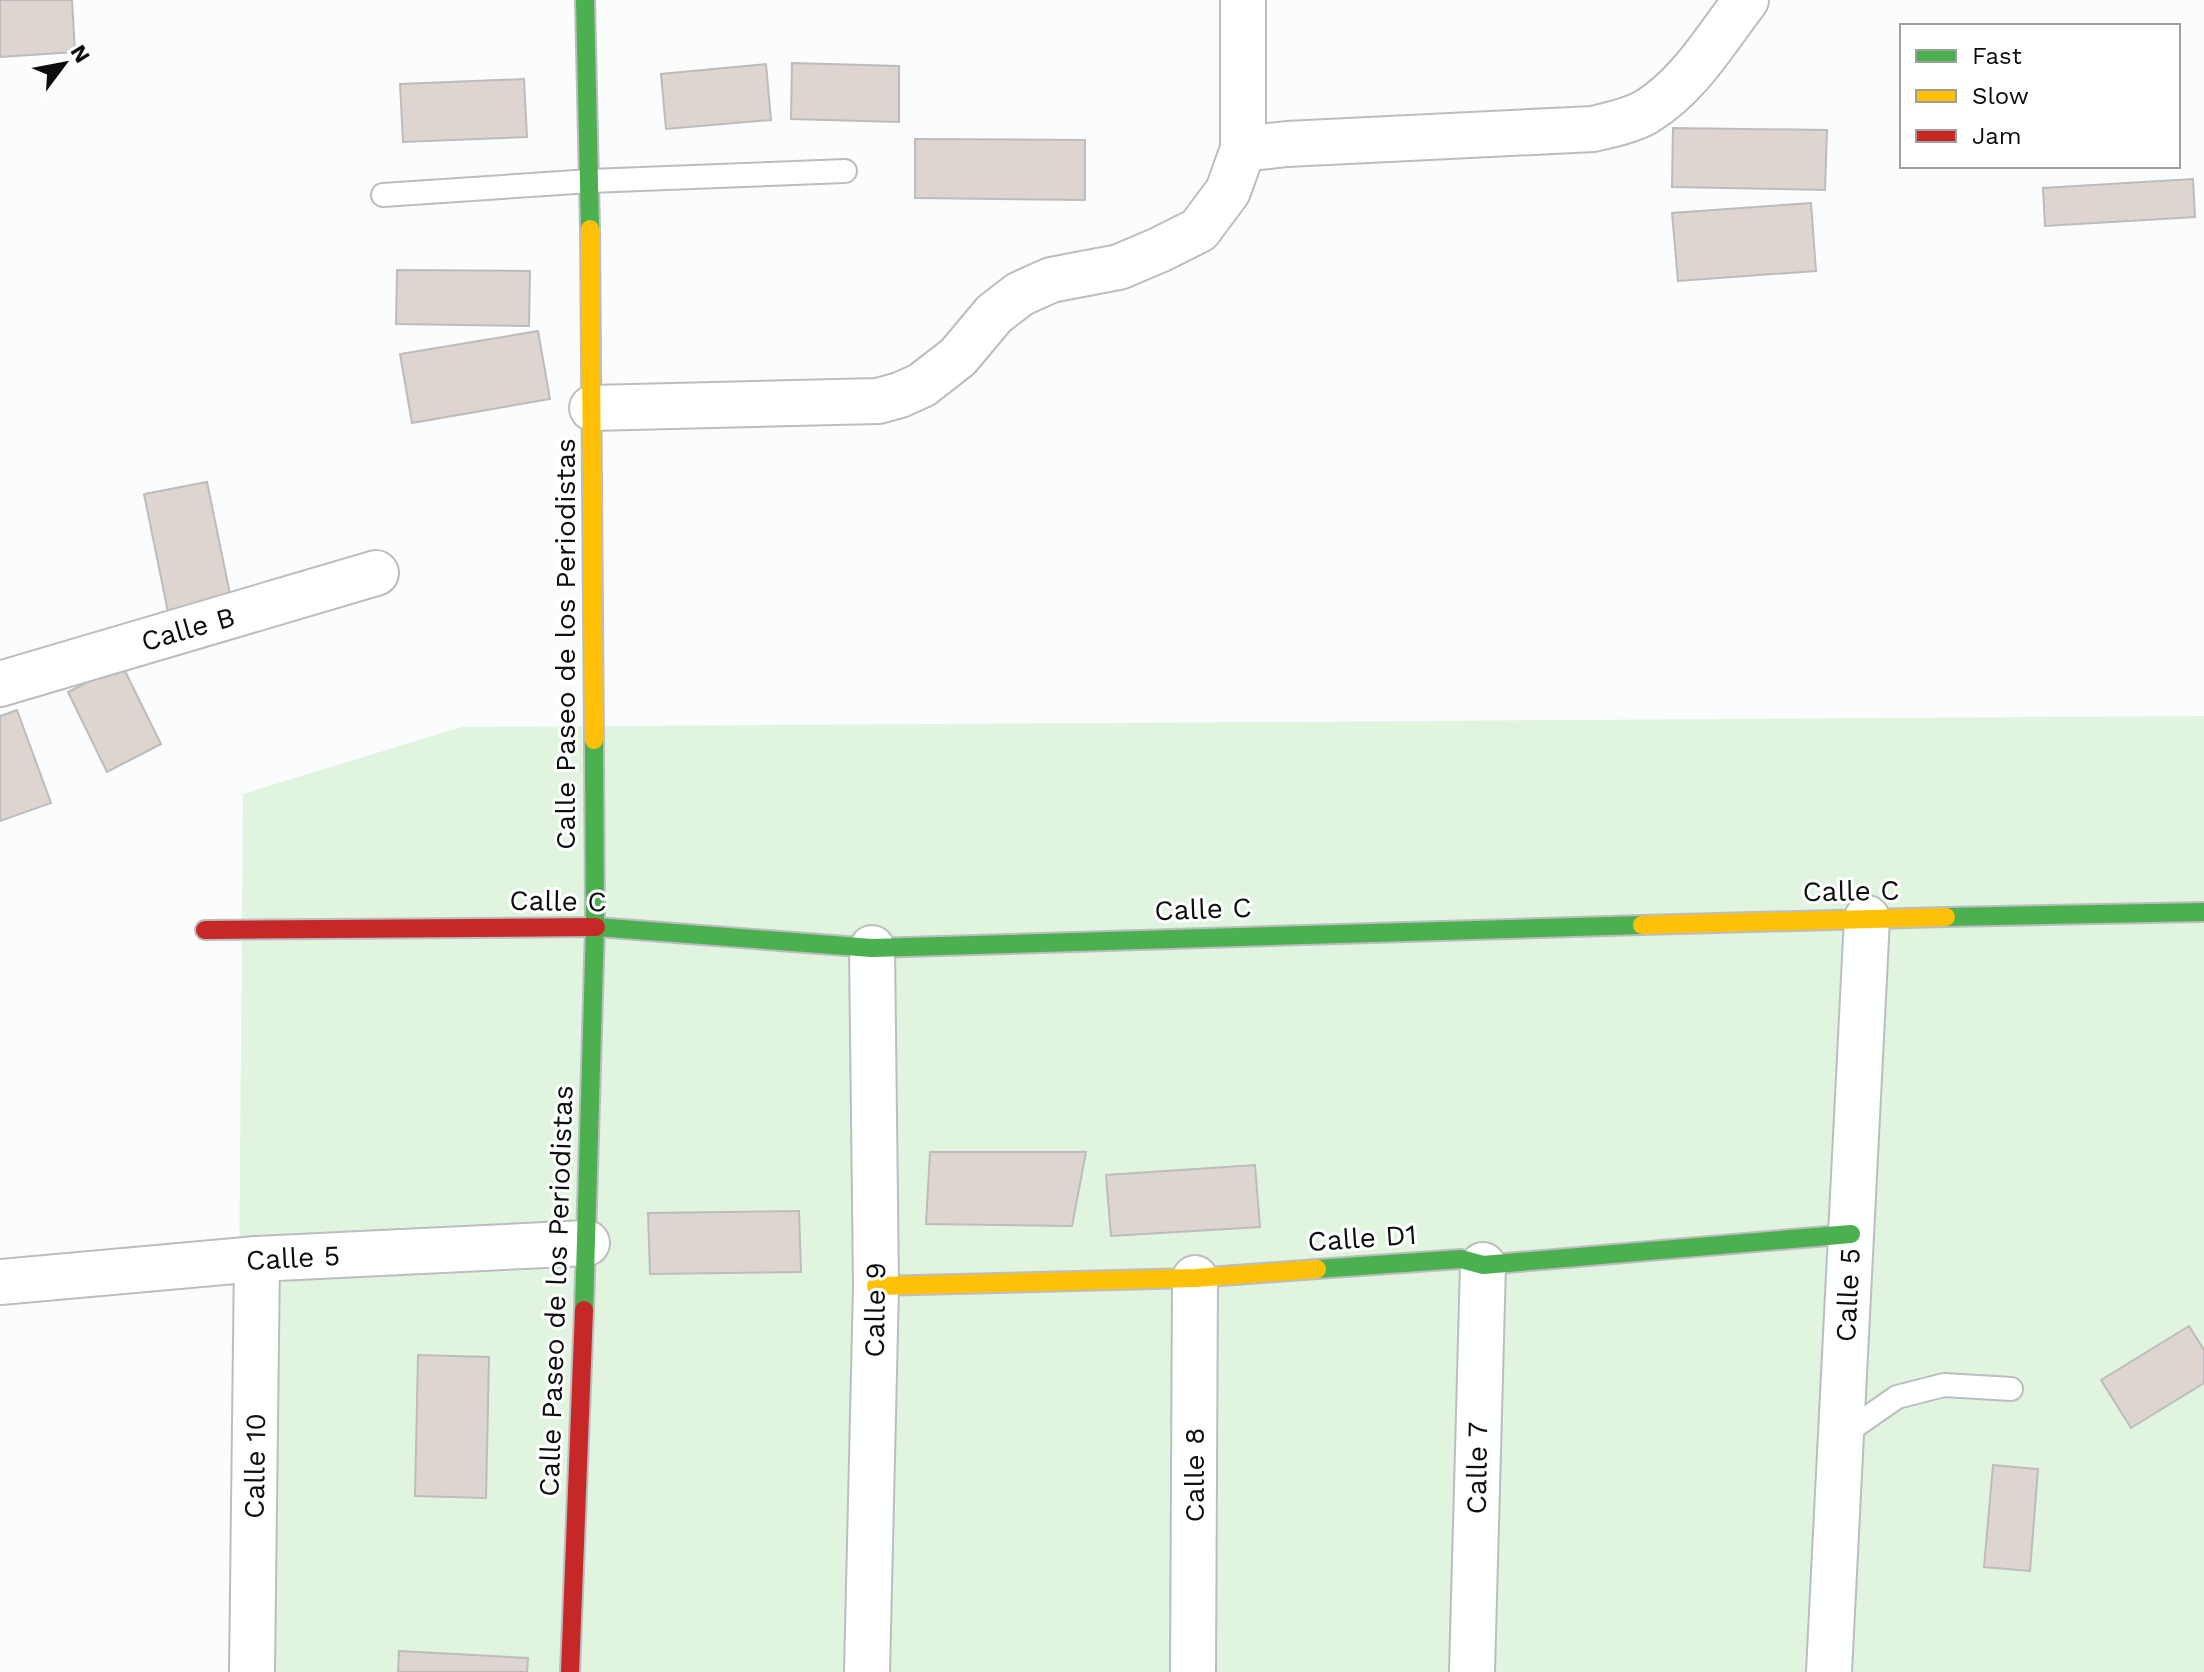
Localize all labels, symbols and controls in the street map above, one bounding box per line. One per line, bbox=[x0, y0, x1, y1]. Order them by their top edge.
north arrow bbox=[24, 24, 104, 104]
legend bbox=[1900, 24, 2180, 168]
text: N bbox=[66, 40, 95, 67]
text: Fast bbox=[1972, 42, 2022, 70]
text: Slow bbox=[1972, 82, 2029, 110]
text: Jam bbox=[1972, 122, 2022, 150]
street label: Calle Paseo de los Periodistas bbox=[549, 438, 582, 850]
street label: Calle B bbox=[137, 600, 239, 658]
street label: Calle C bbox=[1802, 874, 1900, 908]
street label: Calle C bbox=[509, 884, 607, 918]
street label: Calle C bbox=[1154, 891, 1252, 927]
street label: Calle Paseo de los Periodistas bbox=[532, 1085, 580, 1497]
street label: Calle D1 bbox=[1306, 1218, 1418, 1258]
street label: Calle 5 bbox=[245, 1239, 341, 1277]
street label: Calle 5 bbox=[1829, 1247, 1867, 1343]
street label: Calle 9 bbox=[858, 1262, 892, 1358]
street label: Calle 10 bbox=[238, 1413, 272, 1519]
street label: Calle 7 bbox=[1460, 1421, 1494, 1515]
street label: Calle 8 bbox=[1178, 1427, 1211, 1523]

